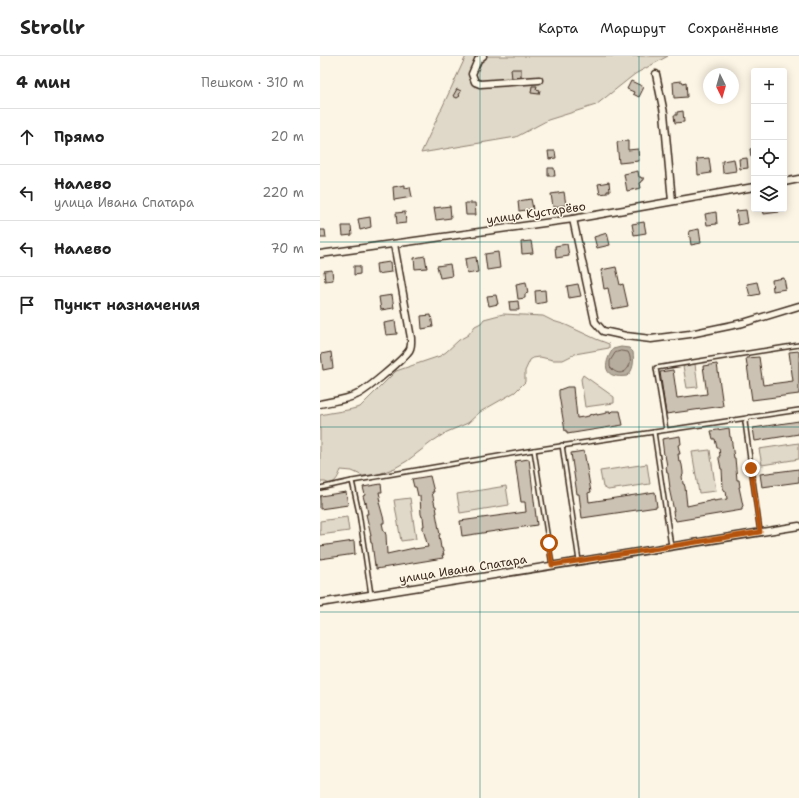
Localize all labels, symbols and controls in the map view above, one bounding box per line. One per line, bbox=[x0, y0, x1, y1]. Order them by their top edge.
text: Strollr bbox=[20, 15, 85, 40]
text: Карта bbox=[538, 19, 578, 37]
text: Маршрут bbox=[600, 19, 666, 37]
text: Сохранённые bbox=[688, 19, 779, 37]
north arrow bbox=[703, 68, 739, 104]
map controls bbox=[751, 68, 787, 212]
button: + bbox=[751, 68, 787, 104]
text: 4 мин bbox=[16, 71, 71, 93]
text: Пешком · 310 m bbox=[201, 74, 304, 91]
button: − bbox=[751, 104, 787, 140]
icon: ahead bbox=[16, 126, 38, 148]
text: Прямо bbox=[54, 127, 104, 147]
text: 20 m bbox=[271, 128, 304, 145]
button: locate bbox=[751, 140, 787, 176]
text: Налево bbox=[54, 174, 112, 194]
button: layers bbox=[751, 176, 787, 212]
icon: left bbox=[16, 182, 38, 204]
text: 220 m bbox=[262, 184, 304, 201]
text: улица Ивана Спатара bbox=[54, 194, 194, 211]
street label: улица Кустарёво bbox=[485, 198, 587, 228]
icon: left bbox=[16, 238, 38, 260]
text: Налево bbox=[54, 239, 112, 259]
text: 70 m bbox=[270, 240, 304, 257]
icon: arrive bbox=[16, 294, 38, 316]
text: Пункт назначения bbox=[54, 295, 200, 315]
route end bbox=[742, 459, 760, 477]
route start bbox=[540, 534, 558, 552]
street label: улица Ивана Спатара bbox=[398, 551, 529, 587]

